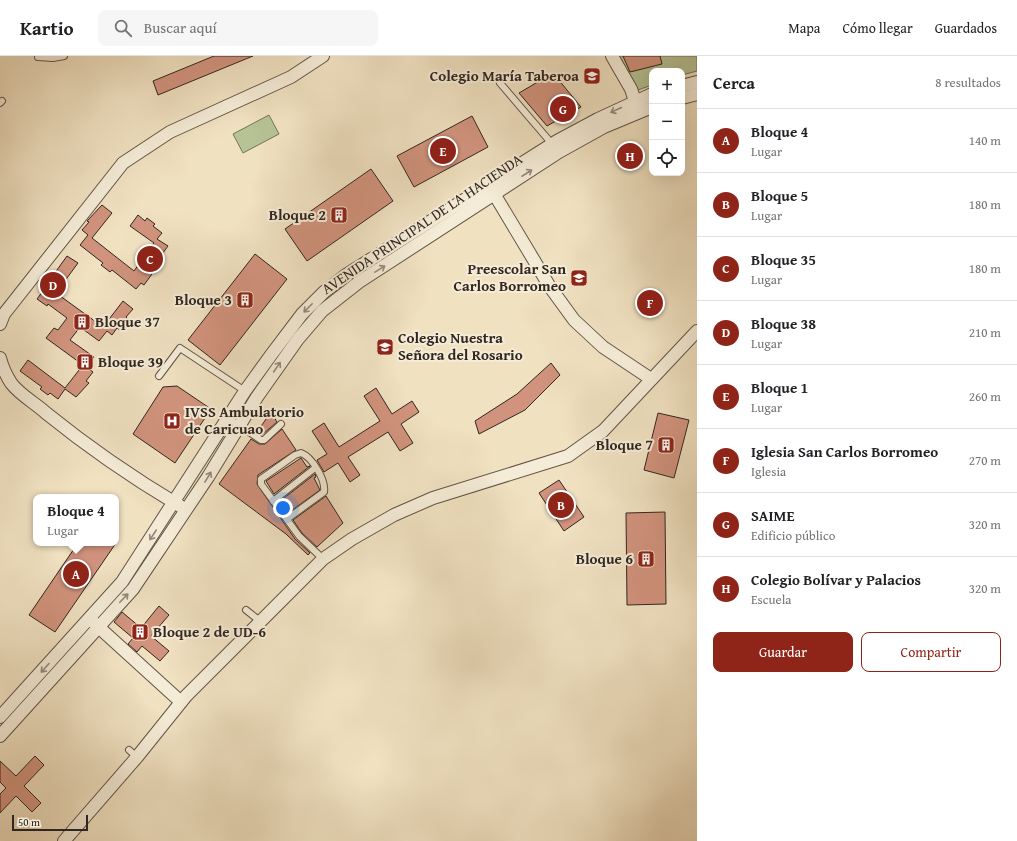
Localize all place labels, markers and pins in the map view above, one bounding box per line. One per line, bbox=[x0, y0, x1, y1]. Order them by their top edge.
place label: Colegio María Taberoa bbox=[430, 65, 579, 86]
school or university icon: Colegio María Taberoa bbox=[582, 66, 602, 86]
pin: G bbox=[550, 94, 576, 124]
pin: E bbox=[430, 136, 456, 166]
pin: H bbox=[617, 141, 643, 171]
place label: Bloque 2 bbox=[269, 204, 326, 225]
building icon: Bloque 2 bbox=[329, 205, 349, 225]
pin: C bbox=[137, 244, 163, 274]
place label: Preescolar San Carlos Borromeo bbox=[454, 258, 566, 296]
school or university icon: Preescolar San Carlos Borromeo bbox=[569, 268, 589, 288]
pin: D bbox=[40, 270, 66, 300]
pin: F bbox=[637, 288, 663, 318]
place label: Bloque 3 bbox=[175, 289, 232, 310]
building icon: Bloque 3 bbox=[235, 290, 255, 310]
place label: Bloque 37 bbox=[95, 311, 160, 332]
building icon: Bloque 37 bbox=[72, 312, 92, 332]
place label: Colegio Nuestra Señora del Rosario bbox=[398, 327, 523, 365]
school or university icon: Colegio Nuestra Señora del Rosario bbox=[375, 337, 395, 357]
place label: Bloque 39 bbox=[98, 351, 163, 372]
building icon: Bloque 39 bbox=[75, 352, 95, 372]
place label: IVSS Ambulatorio de Caricuao bbox=[185, 401, 304, 439]
hospital icon: IVSS Ambulatorio de Caricuao bbox=[162, 411, 182, 431]
place label: Bloque 7 bbox=[596, 434, 653, 455]
building icon: Bloque 7 bbox=[656, 435, 676, 455]
pin: B bbox=[548, 490, 574, 520]
place label: Bloque 6 bbox=[576, 548, 633, 569]
building icon: Bloque 6 bbox=[636, 549, 656, 569]
pin: A bbox=[63, 559, 89, 589]
place label: Bloque 2 de UD-6 bbox=[153, 621, 266, 642]
building icon: Bloque 2 de UD-6 bbox=[130, 622, 150, 642]

